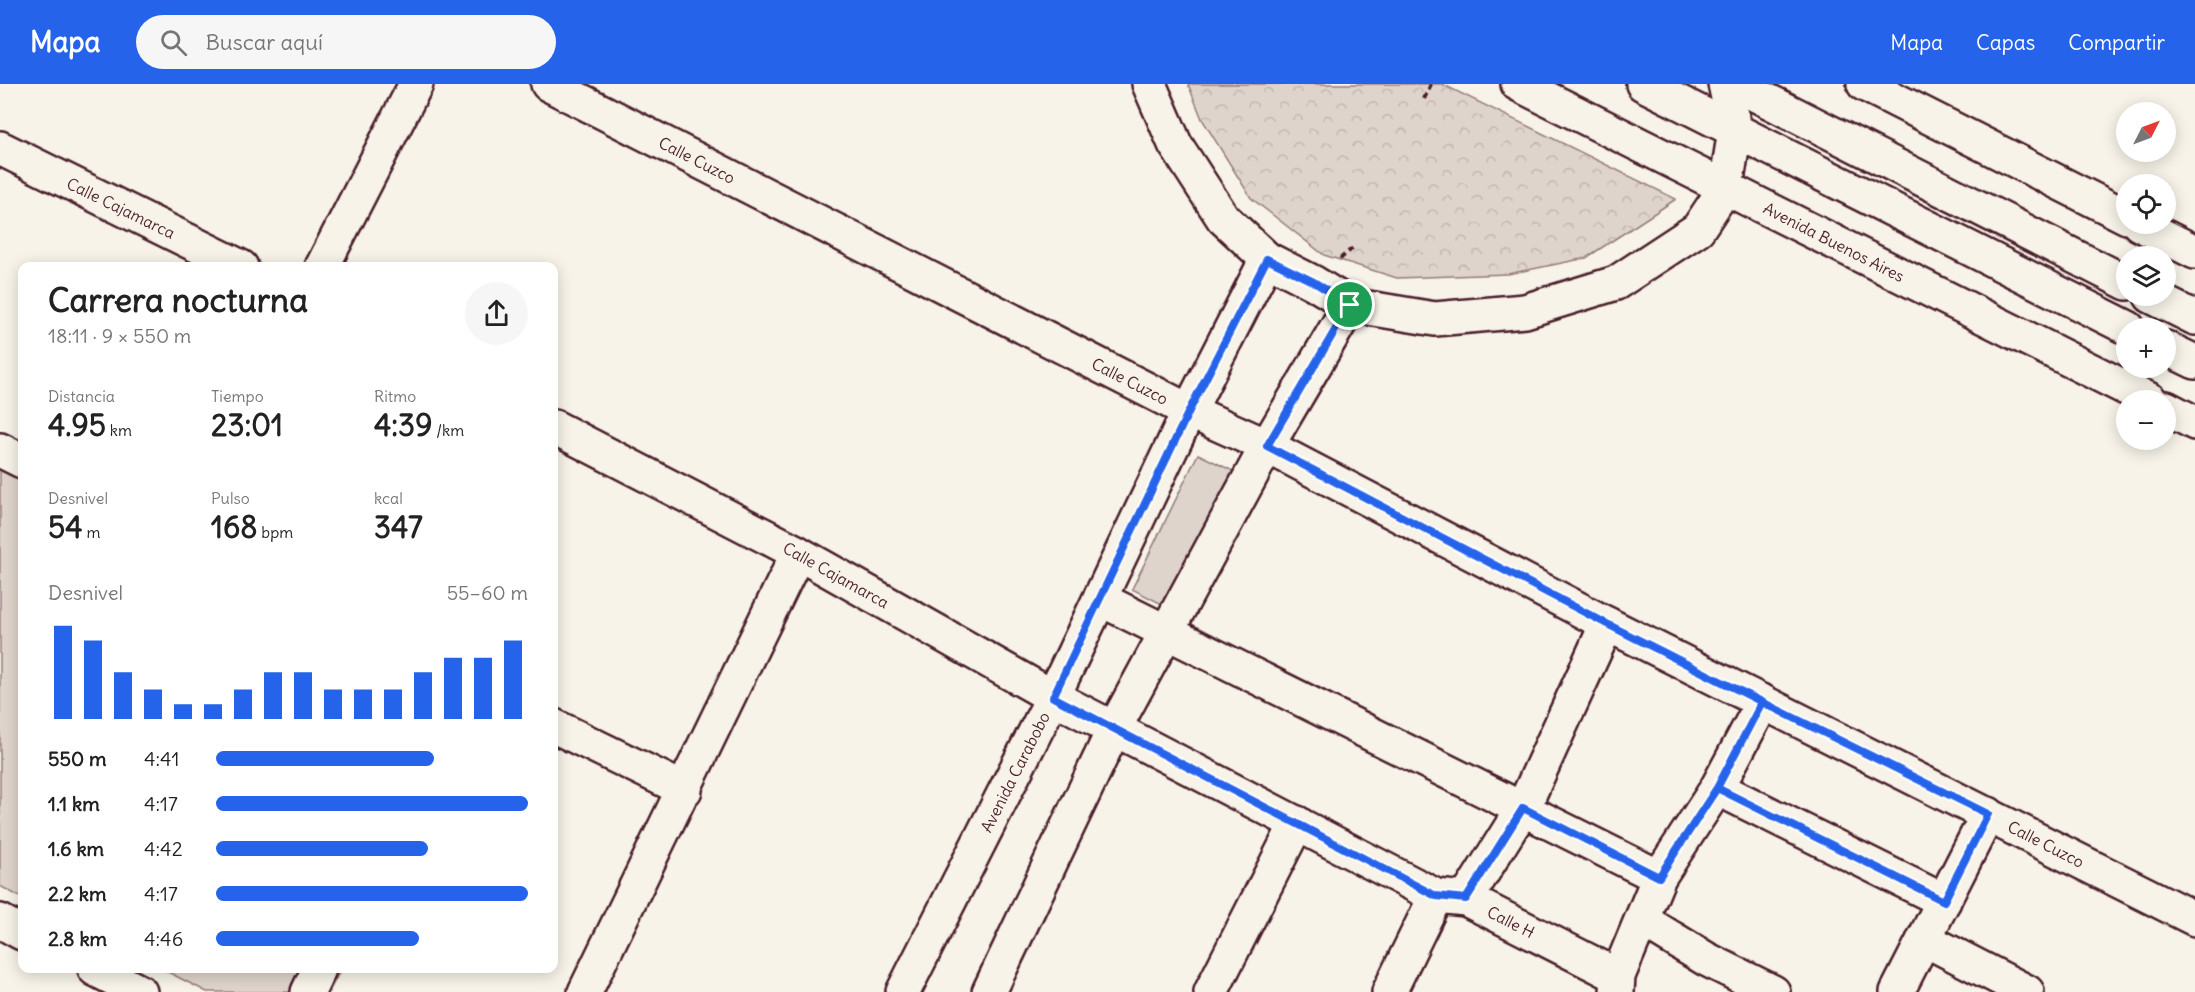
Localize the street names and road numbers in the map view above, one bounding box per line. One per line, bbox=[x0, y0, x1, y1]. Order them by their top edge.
street label: Calle Cuzco bbox=[655, 132, 739, 188]
street label: Calle Cajamarca bbox=[64, 173, 178, 243]
street label: Avenida Buenos Aires bbox=[1760, 198, 1908, 286]
street label: Calle Cuzco bbox=[1088, 353, 1172, 409]
street label: Calle Cajamarca bbox=[780, 538, 892, 612]
street label: Avenida Carabobo bbox=[976, 708, 1054, 836]
street label: Calle Cuzco bbox=[2004, 816, 2088, 872]
street label: Calle H bbox=[1484, 902, 1538, 942]

